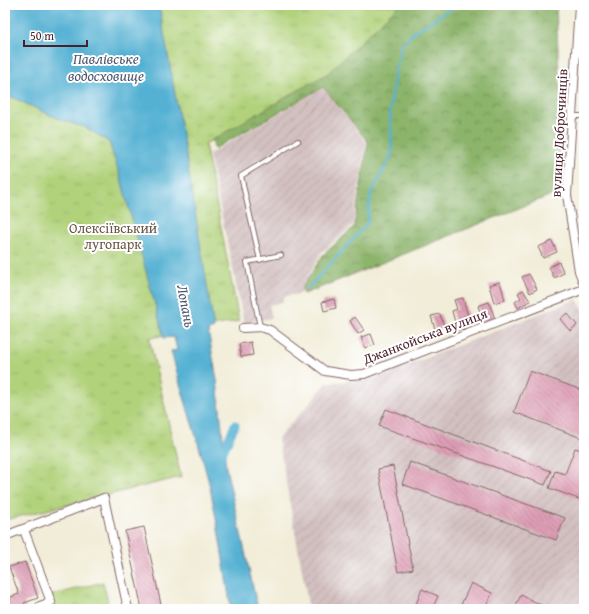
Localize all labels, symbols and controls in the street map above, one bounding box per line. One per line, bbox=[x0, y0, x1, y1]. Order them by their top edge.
scale bar bbox=[24, 22, 87, 48]
text: 50 m bbox=[30, 27, 54, 44]
water label: Павлівське водосховище bbox=[68, 48, 144, 86]
street label: вулиця Доброчинців bbox=[546, 68, 572, 198]
park label: Олексіївський лугопарк bbox=[69, 218, 157, 254]
water label: Лопань bbox=[172, 283, 201, 329]
street label: Джанкойська вулиця bbox=[359, 303, 490, 369]

